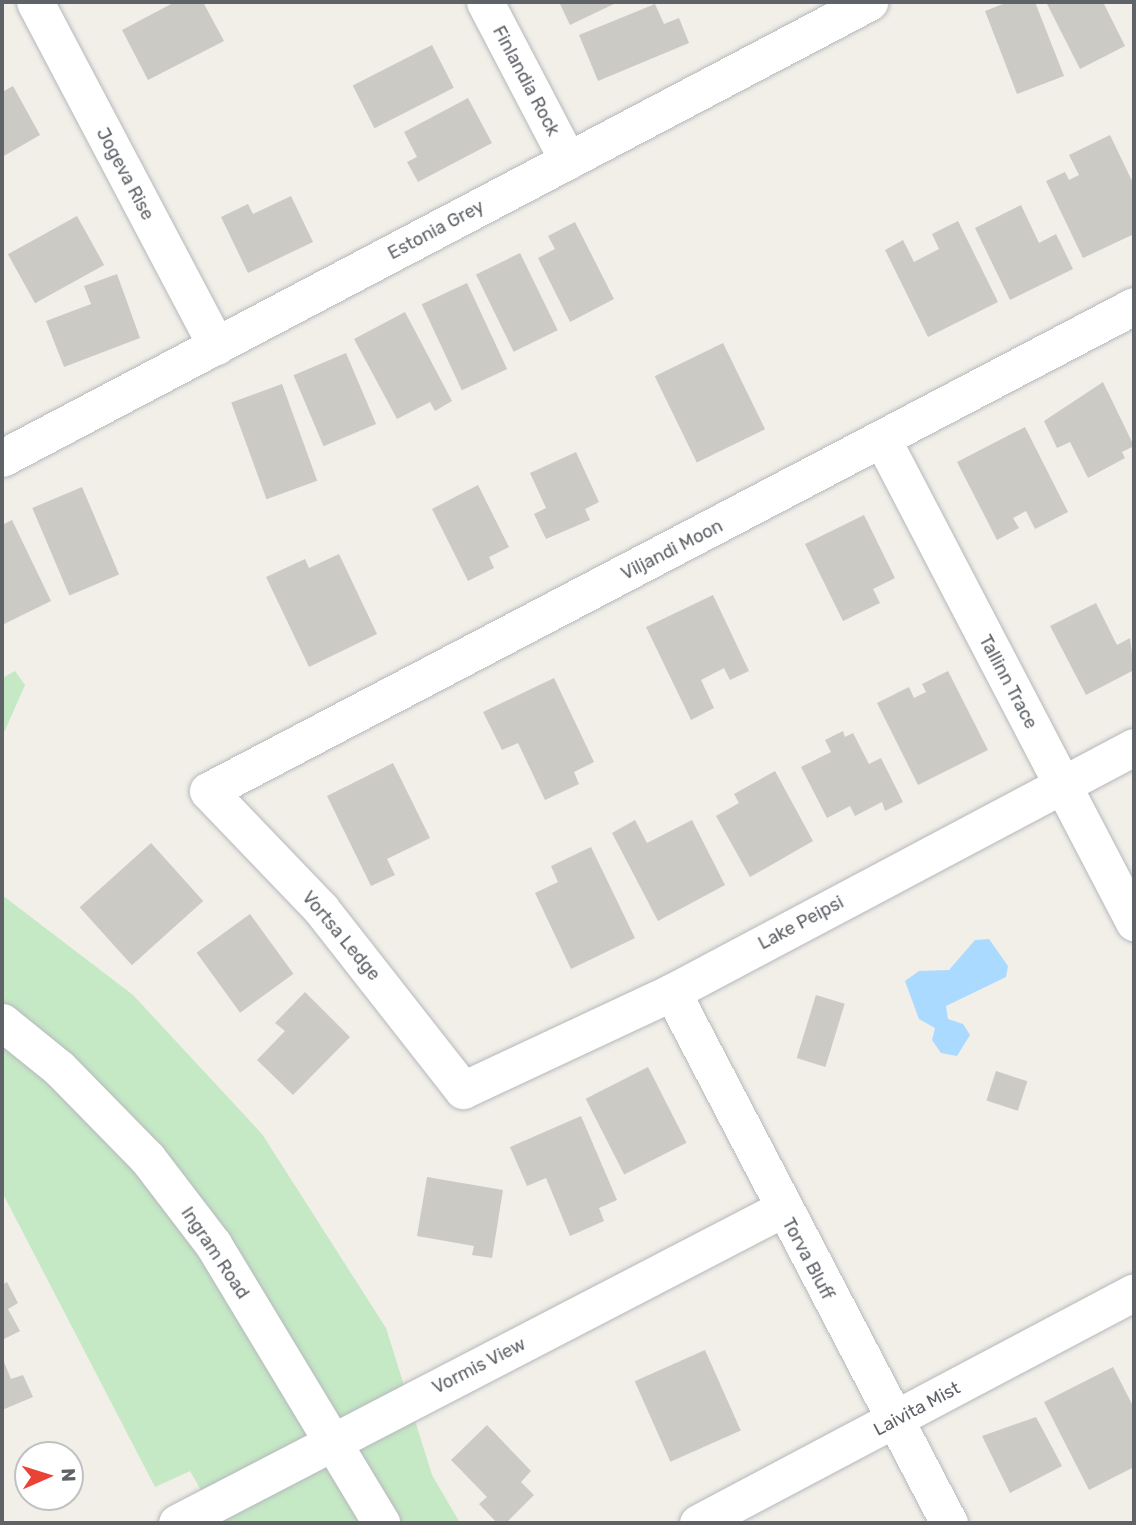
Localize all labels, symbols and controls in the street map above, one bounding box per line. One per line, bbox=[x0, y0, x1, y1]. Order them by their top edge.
street label: Finlandia Rock bbox=[488, 22, 564, 140]
street label: Jogeva Rise bbox=[92, 124, 158, 224]
street label: Estonia Grey bbox=[384, 196, 488, 264]
street label: Viljandi Moon bbox=[618, 515, 726, 585]
street label: Tallinn Trace bbox=[974, 631, 1042, 733]
street label: Vortsa Ledge bbox=[297, 887, 385, 985]
street label: Lake Peipsi bbox=[755, 892, 847, 954]
street label: Ingram Road bbox=[176, 1203, 254, 1303]
street label: Torva Bluff bbox=[777, 1214, 839, 1304]
street label: Vormis View bbox=[429, 1333, 529, 1399]
street label: Laivita Mist bbox=[870, 1377, 964, 1441]
north arrow bbox=[14, 1441, 84, 1511]
text: N bbox=[57, 1468, 80, 1482]

